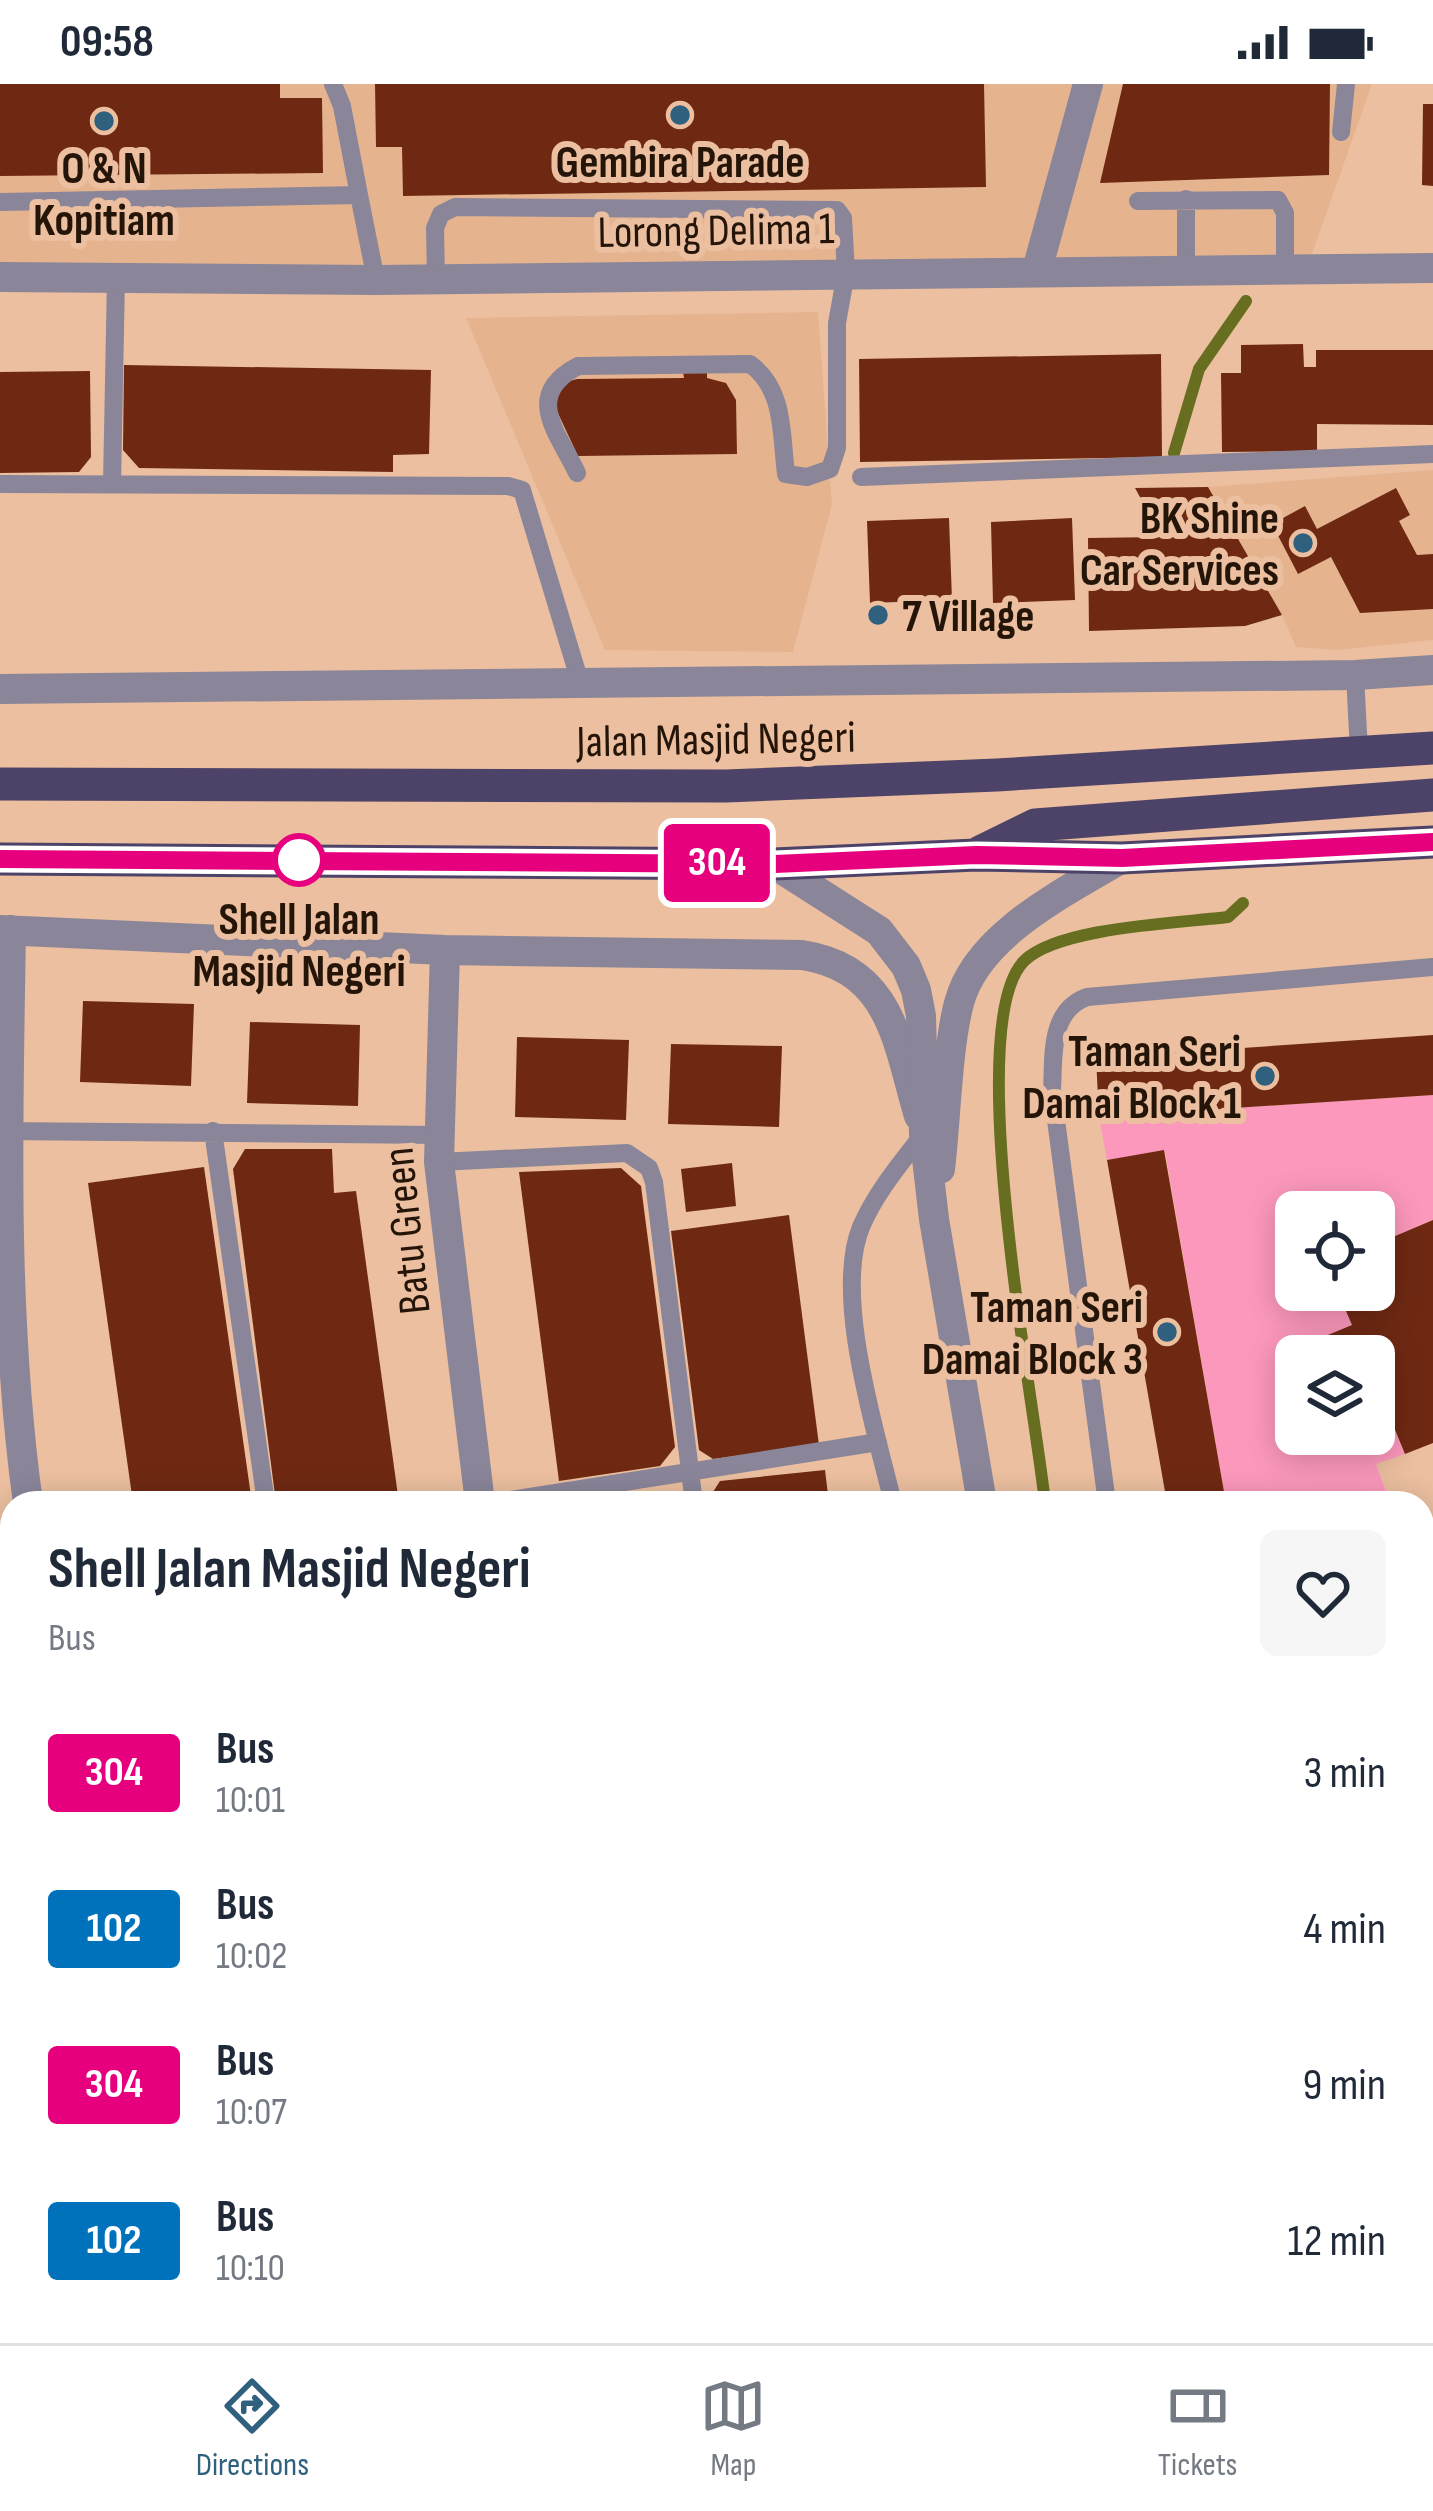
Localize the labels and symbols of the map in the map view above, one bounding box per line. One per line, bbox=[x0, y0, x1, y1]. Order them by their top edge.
marker: Gembira Parade bbox=[667, 102, 693, 128]
marker: O & N Kopitiam bbox=[91, 108, 117, 134]
place label: Gembira Parade bbox=[556, 136, 804, 191]
place label: O & N Kopitiam bbox=[33, 142, 175, 249]
street label: Lorong Delima 1 bbox=[597, 202, 835, 261]
place label: BK Shine Car Services bbox=[1080, 492, 1279, 599]
marker: BK Shine Car Services bbox=[1290, 530, 1316, 556]
place label: 7 Village bbox=[902, 590, 1034, 645]
marker: 7 Village bbox=[865, 602, 891, 628]
street label: Jalan Masjid Negeri bbox=[575, 711, 856, 770]
line badge: 304 bbox=[648, 824, 786, 902]
marker: Shell Jalan Masjid Negeri bbox=[274, 835, 324, 885]
place label: Shell Jalan Masjid Negeri bbox=[192, 893, 406, 1000]
place label: Taman Seri Damai Block 1 bbox=[1022, 1025, 1241, 1132]
marker: Taman Seri Damai Block 1 bbox=[1252, 1063, 1278, 1089]
street label: Batu Green bbox=[371, 1145, 444, 1317]
place label: Taman Seri Damai Block 3 bbox=[922, 1281, 1143, 1388]
marker: Taman Seri Damai Block 3 bbox=[1154, 1319, 1180, 1345]

